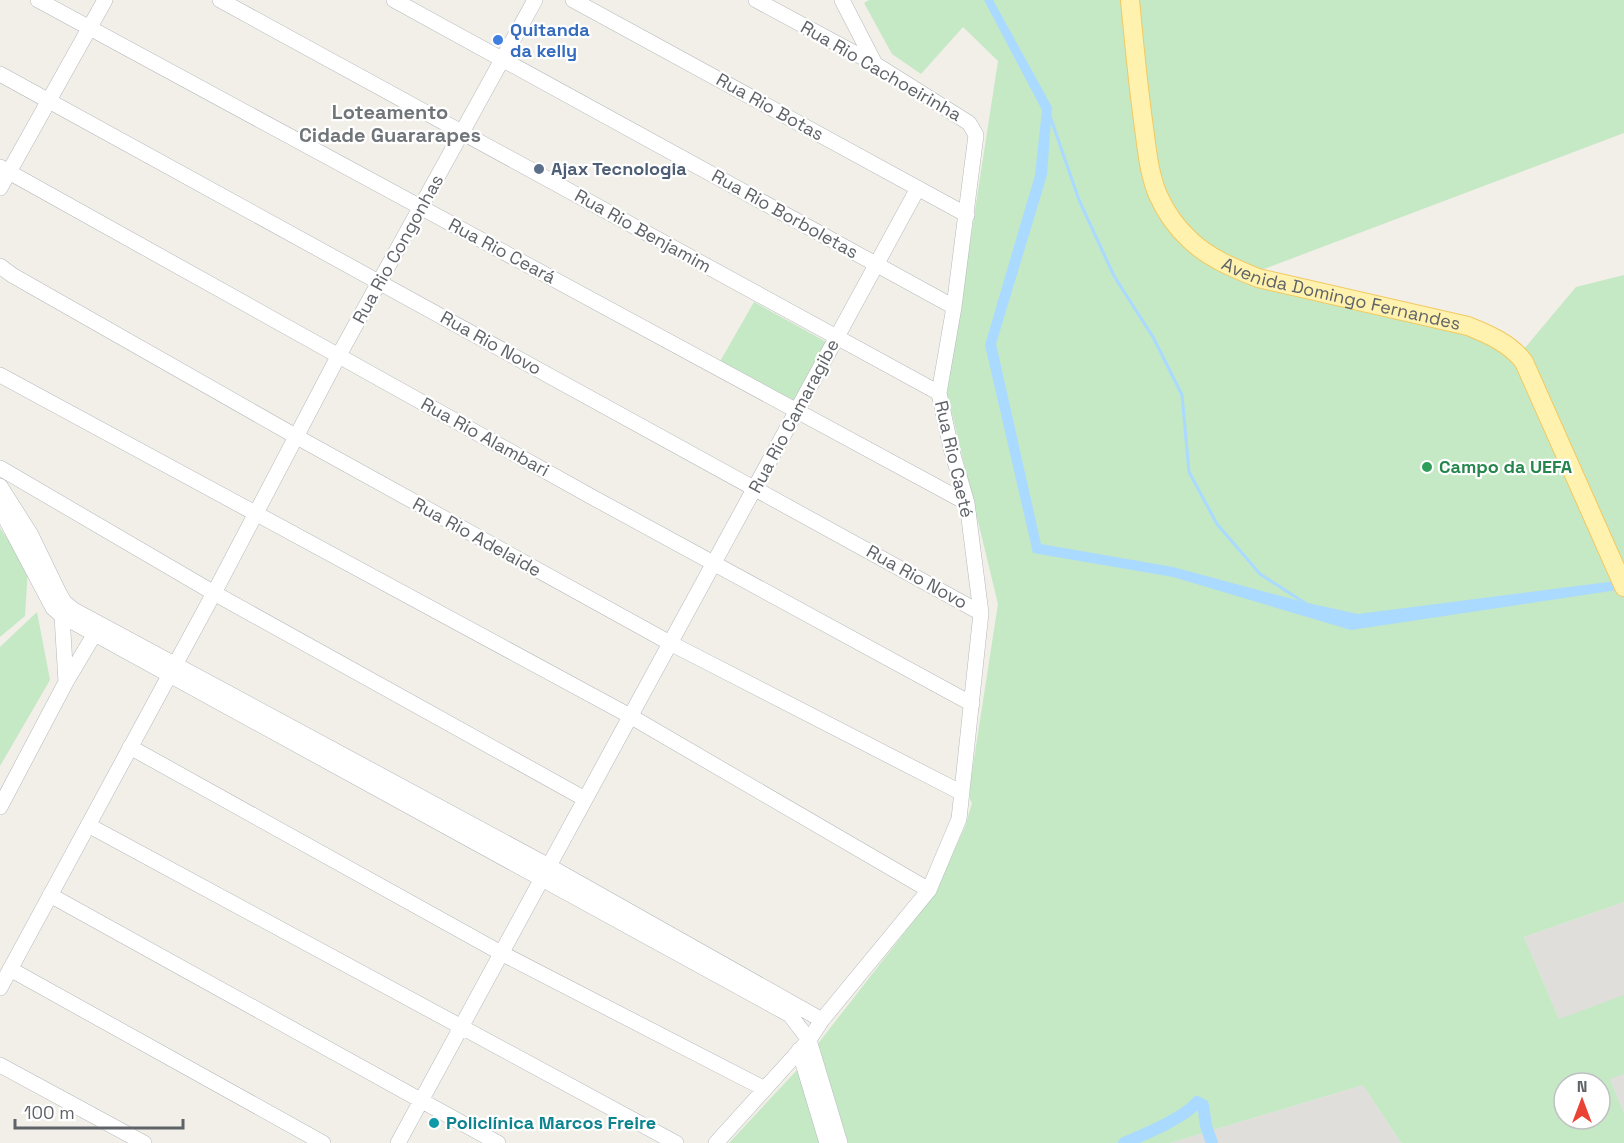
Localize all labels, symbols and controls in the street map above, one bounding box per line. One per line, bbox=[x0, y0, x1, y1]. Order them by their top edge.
street label: Rua Rio Cachoeirinha bbox=[797, 15, 966, 126]
place label: Quitanda da kelly bbox=[510, 18, 590, 62]
marker: Quitanda da kelly bbox=[491, 33, 505, 47]
street label: Rua Rio Botas bbox=[712, 68, 828, 146]
district label: Loteamento Cidade Guararapes bbox=[299, 99, 481, 148]
place label: Ajax Tecnologia bbox=[551, 157, 687, 180]
marker: Ajax Tecnologia bbox=[532, 162, 546, 176]
street label: Rua Rio Borboletas bbox=[708, 164, 863, 263]
street label: Rua Rio Congonhas bbox=[347, 170, 448, 327]
street label: Rua Rio Benjamim bbox=[571, 184, 716, 278]
street label: Rua Rio Ceará bbox=[445, 213, 560, 288]
street label: Avenida Domingo Fernandes bbox=[1218, 252, 1463, 335]
street label: Rua Rio Novo bbox=[437, 305, 546, 380]
street label: Rua Rio Camaragibe bbox=[743, 335, 844, 497]
street label: Rua Rio Alambari bbox=[417, 392, 554, 481]
street label: Rua Rio Caeté bbox=[930, 398, 979, 520]
place label: Campo da UEFA bbox=[1439, 455, 1573, 478]
marker: Campo da UEFA bbox=[1420, 460, 1434, 474]
street label: Rua Rio Adelaide bbox=[409, 492, 546, 581]
street label: Rua Rio Novo bbox=[863, 539, 972, 614]
north arrow bbox=[1552, 1071, 1612, 1131]
text: N bbox=[1577, 1076, 1587, 1097]
scale bar bbox=[15, 1092, 183, 1130]
text: 100 m bbox=[24, 1101, 75, 1124]
place label: Policlínica Marcos Freire bbox=[446, 1111, 656, 1134]
marker: Policlínica Marcos Freire bbox=[427, 1116, 441, 1130]

